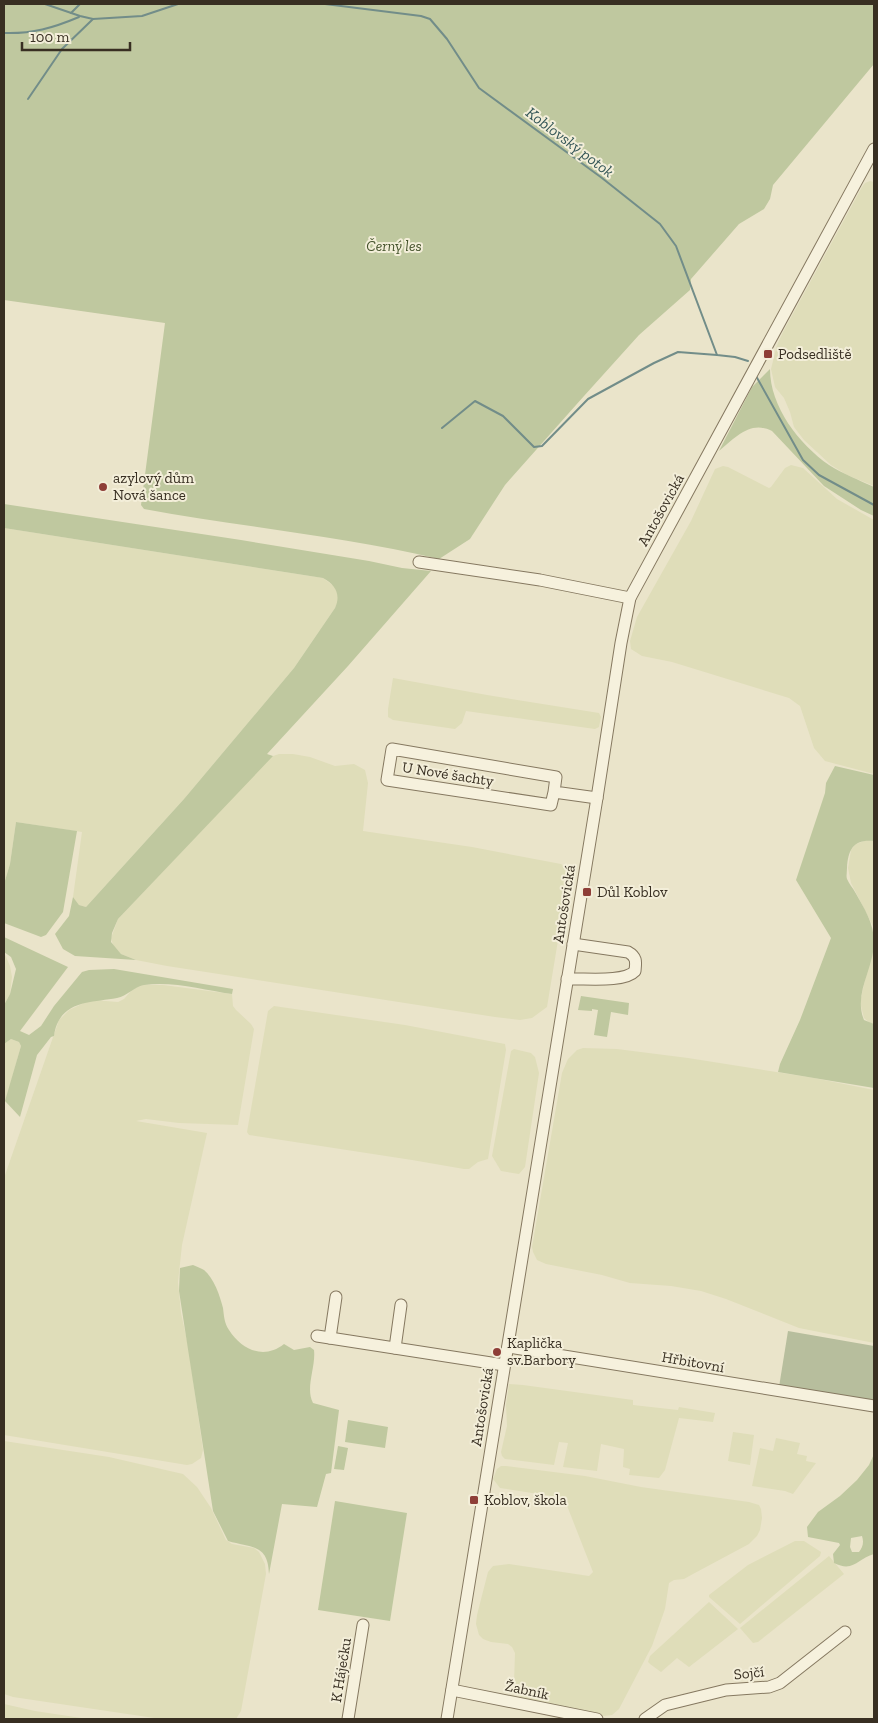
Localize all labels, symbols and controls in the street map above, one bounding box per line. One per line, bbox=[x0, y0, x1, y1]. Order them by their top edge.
scale bar bbox=[22, 20, 130, 52]
text: 100 m bbox=[30, 28, 69, 46]
water label: Koblovský potok bbox=[522, 103, 618, 181]
park label: Černý les bbox=[366, 237, 422, 255]
place label: Podsedliště bbox=[778, 345, 851, 363]
marker: Podsedliště bbox=[762, 348, 774, 360]
place label: azylový dům Nová šance bbox=[113, 469, 194, 504]
street label: Antošovická bbox=[634, 471, 688, 549]
marker: azylový dům Nová šance bbox=[97, 481, 109, 493]
street label: U Nové šachty bbox=[401, 758, 495, 790]
street label: Antošovická bbox=[549, 863, 579, 945]
place label: Důl Koblov bbox=[597, 883, 668, 901]
marker: Důl Koblov bbox=[581, 886, 593, 898]
place label: Kaplička sv.Barbory bbox=[507, 1334, 576, 1369]
marker: Kaplička sv.Barbory bbox=[491, 1346, 503, 1358]
street label: Hřbitovní bbox=[660, 1348, 726, 1376]
street label: Antošovická bbox=[467, 1366, 497, 1448]
place label: Koblov, škola bbox=[484, 1491, 567, 1509]
marker: Koblov, škola bbox=[468, 1494, 480, 1506]
street label: K Háječku bbox=[327, 1636, 355, 1704]
street label: Sojčí bbox=[733, 1662, 765, 1684]
street label: Žabník bbox=[503, 1677, 551, 1703]

